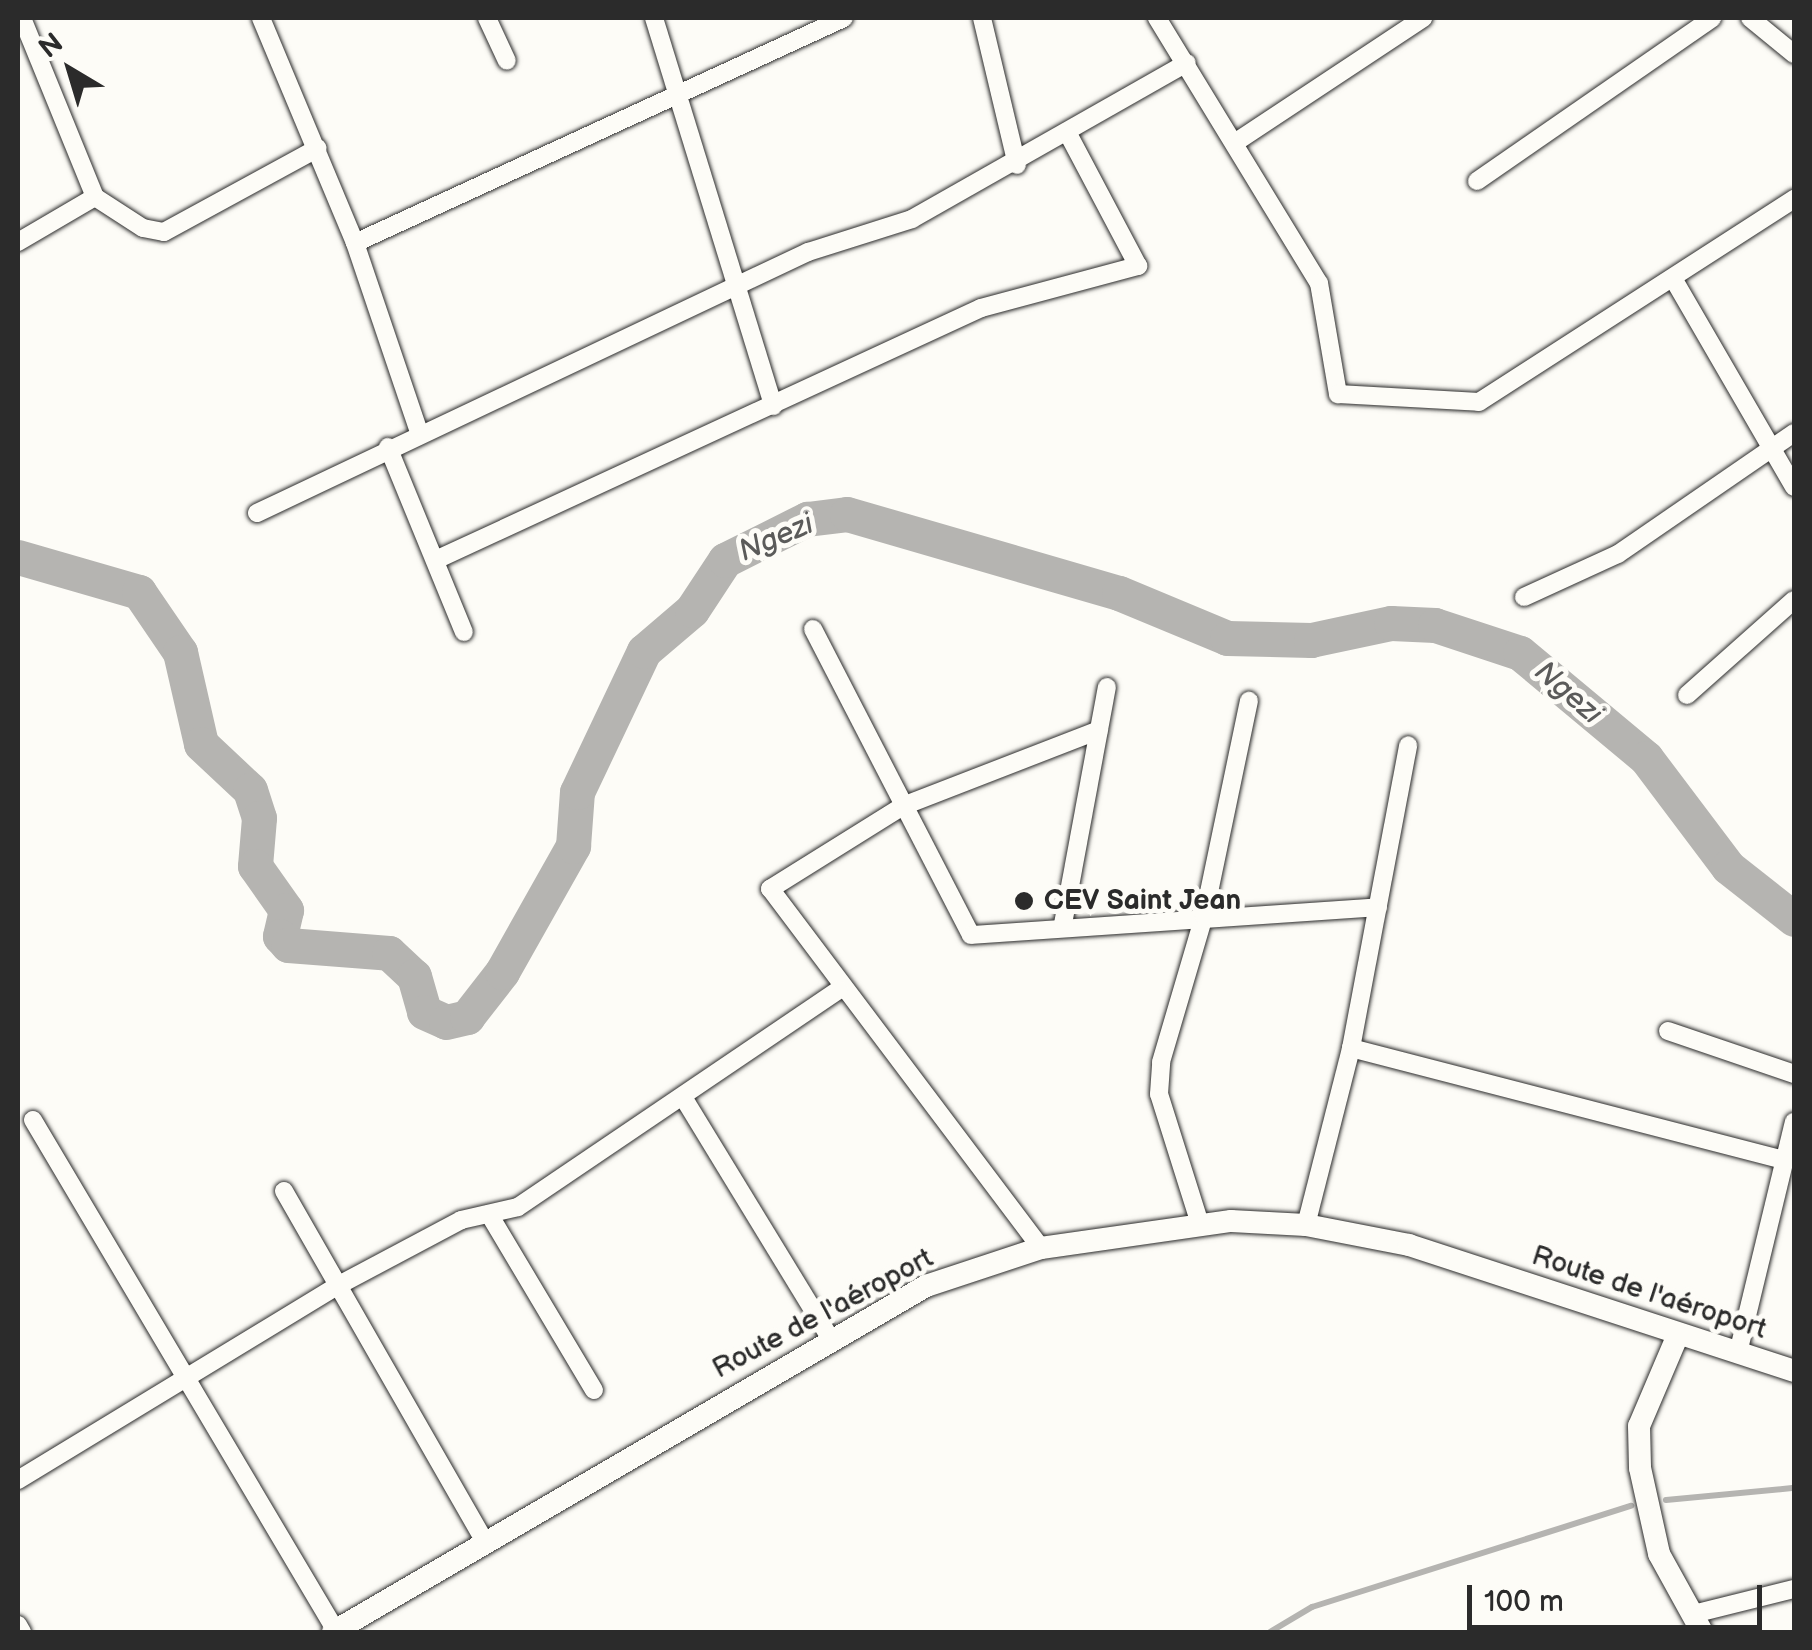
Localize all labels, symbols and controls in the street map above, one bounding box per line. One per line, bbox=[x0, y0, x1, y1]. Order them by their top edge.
north arrow bbox=[20, 20, 120, 120]
text: N bbox=[33, 26, 70, 65]
water label: Ngezi bbox=[733, 506, 819, 570]
water label: Ngezi bbox=[1527, 654, 1609, 732]
place label: CEV Saint Jean bbox=[1044, 884, 1241, 918]
marker: CEV Saint Jean bbox=[1013, 890, 1035, 912]
street label: Route de l'aéroport bbox=[1527, 1239, 1771, 1347]
street label: Route de l'aéroport bbox=[707, 1242, 939, 1386]
scale bar bbox=[1472, 1565, 1767, 1627]
text: 100 m bbox=[1484, 1584, 1564, 1620]

